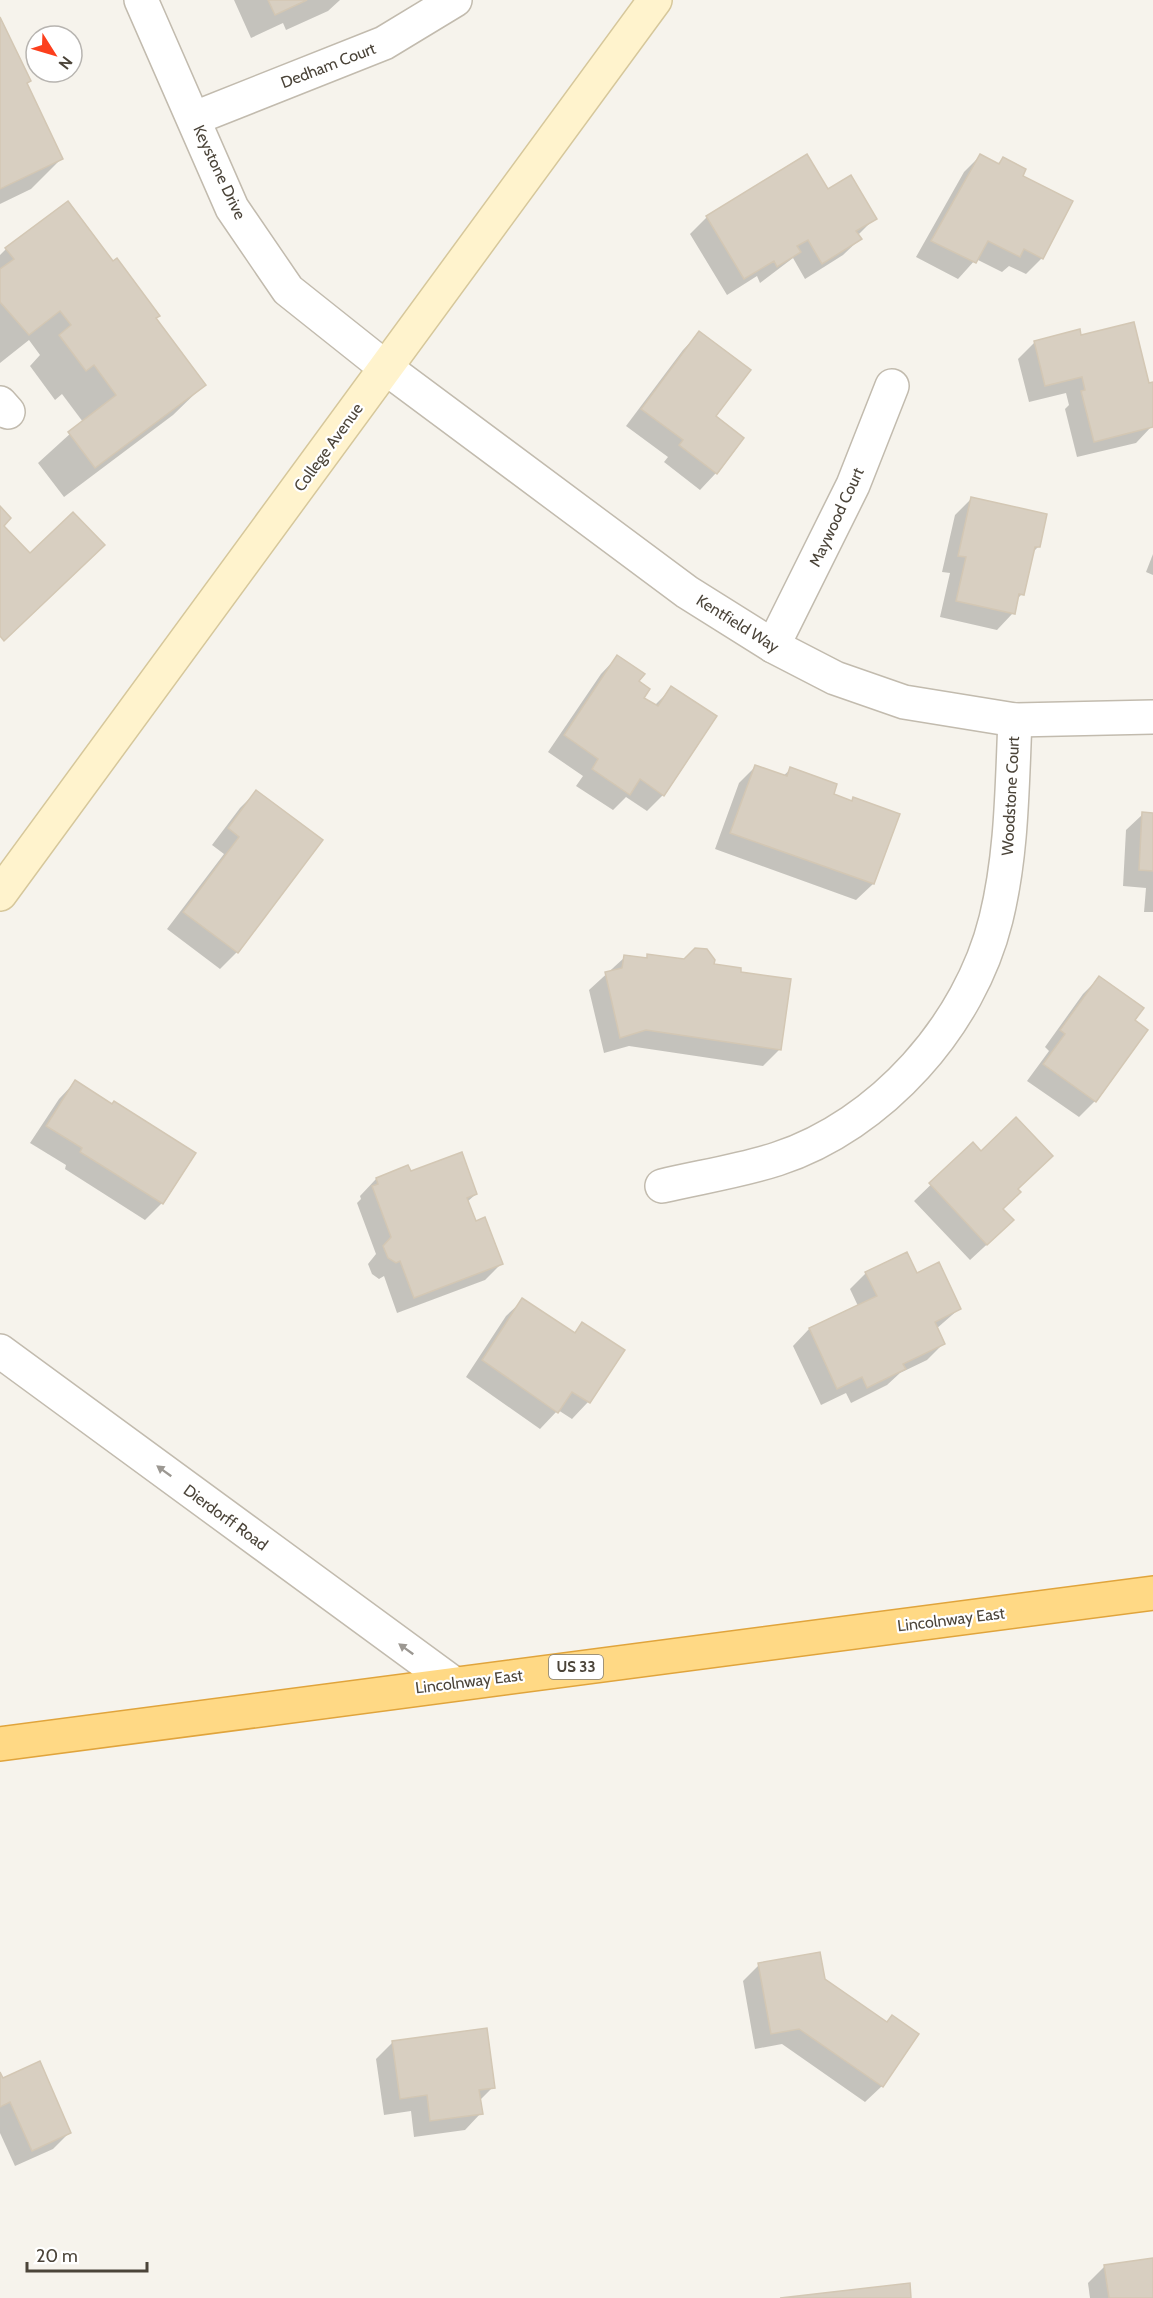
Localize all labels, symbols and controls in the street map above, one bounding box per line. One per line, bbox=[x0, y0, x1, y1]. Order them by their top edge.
north arrow bbox=[24, 24, 84, 84]
street label: Dedham Court bbox=[278, 38, 379, 92]
text: N bbox=[55, 52, 77, 73]
street label: Keystone Drive bbox=[189, 122, 250, 222]
street label: College Avenue bbox=[290, 399, 367, 495]
street label: Maywood Court bbox=[805, 464, 868, 570]
street label: Kentfield Way bbox=[693, 590, 783, 656]
street label: Woodstone Court bbox=[998, 735, 1023, 856]
one-way arrow bbox=[156, 1465, 172, 1477]
street label: Dierdorff Road bbox=[180, 1480, 272, 1554]
street label: Lincolnway East bbox=[896, 1603, 1006, 1636]
one-way arrow bbox=[398, 1643, 413, 1655]
road number: US 33 bbox=[549, 1655, 603, 1679]
street label: Lincolnway East bbox=[414, 1665, 524, 1698]
scale bar bbox=[27, 2235, 147, 2273]
text: 20 m bbox=[36, 2245, 78, 2267]

